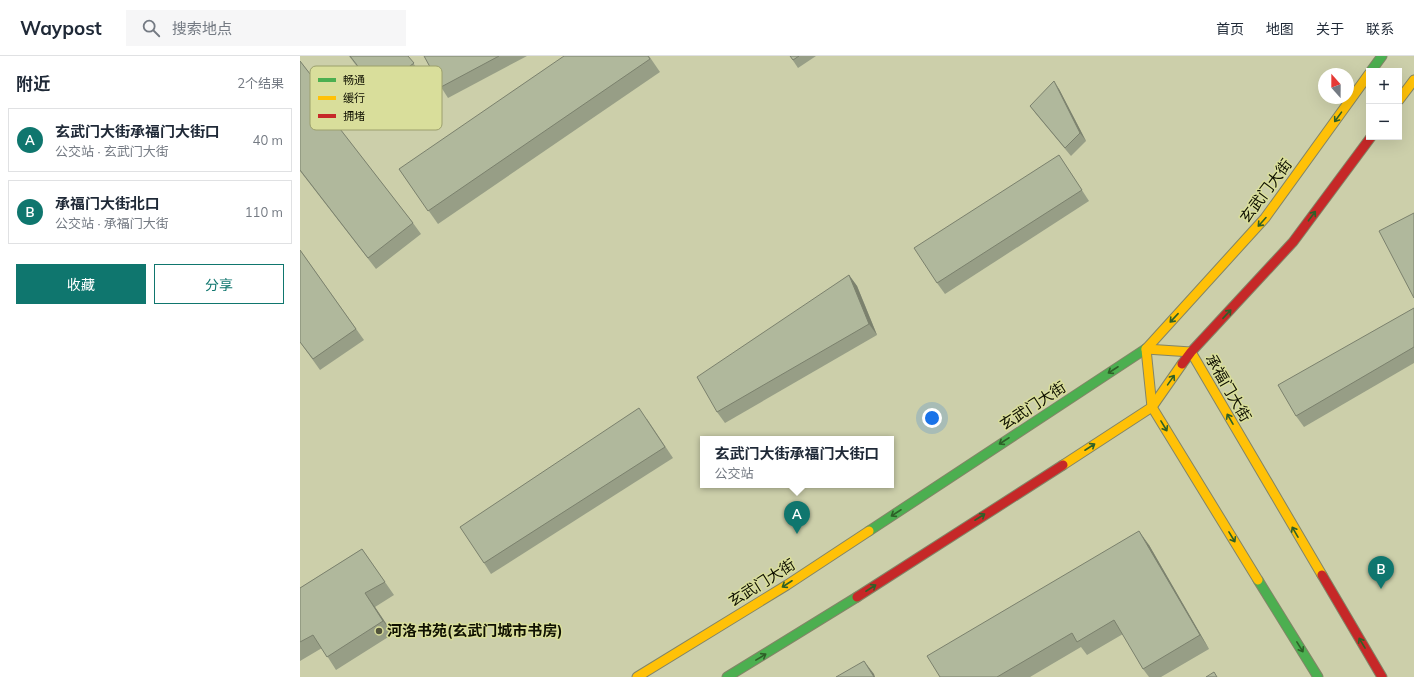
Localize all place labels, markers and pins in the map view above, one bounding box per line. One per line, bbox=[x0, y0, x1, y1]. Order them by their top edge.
pin: A bbox=[784, 501, 810, 534]
pin: B bbox=[1368, 556, 1394, 589]
place label: 河洛书苑(玄武门城市书房) bbox=[387, 621, 563, 640]
marker: 河洛书苑(玄武门城市书房) bbox=[374, 626, 384, 636]

